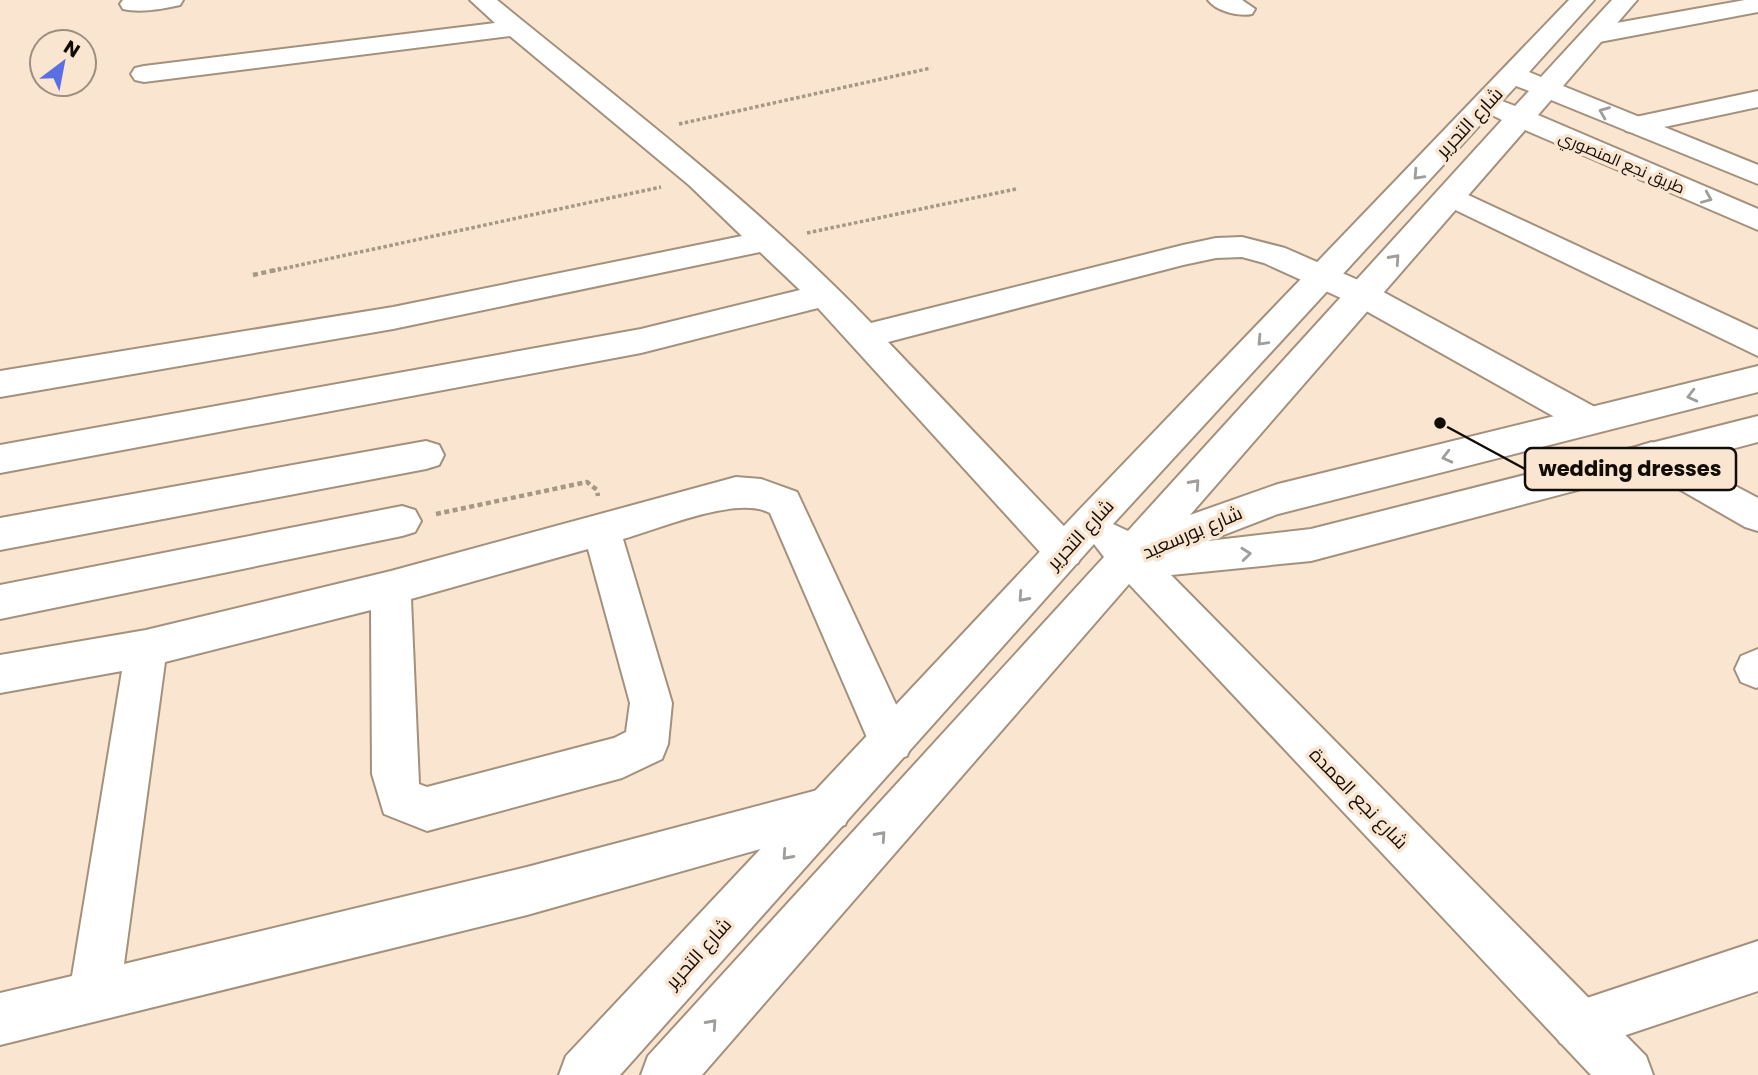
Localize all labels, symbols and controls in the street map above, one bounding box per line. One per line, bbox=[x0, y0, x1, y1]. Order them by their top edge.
north arrow bbox=[28, 28, 98, 98]
text: N bbox=[59, 34, 85, 64]
street label: شارع التحرير bbox=[1429, 81, 1509, 164]
one-way arrow bbox=[1599, 107, 1611, 121]
street label: طريق نجع المنصوري bbox=[1554, 126, 1688, 201]
one-way arrow bbox=[1414, 167, 1427, 180]
one-way arrow bbox=[1699, 190, 1712, 204]
one-way arrow bbox=[1387, 254, 1399, 267]
one-way arrow bbox=[1258, 333, 1270, 346]
one-way arrow bbox=[1686, 388, 1698, 402]
callout: wedding dresses bbox=[1525, 448, 1736, 490]
one-way arrow bbox=[1441, 449, 1453, 463]
text: wedding dresses bbox=[1539, 454, 1721, 483]
one-way arrow bbox=[1187, 479, 1200, 492]
street label: شارع التحرير bbox=[1040, 493, 1120, 576]
street label: شارع بورسعيد bbox=[1138, 499, 1246, 566]
one-way arrow bbox=[1241, 547, 1252, 562]
one-way arrow bbox=[1019, 589, 1031, 602]
street label: شارع نجع العمدة bbox=[1303, 741, 1414, 855]
one-way arrow bbox=[872, 832, 885, 845]
one-way arrow bbox=[783, 847, 796, 860]
street label: شارع التحرير bbox=[658, 912, 738, 996]
one-way arrow bbox=[704, 1019, 717, 1032]

